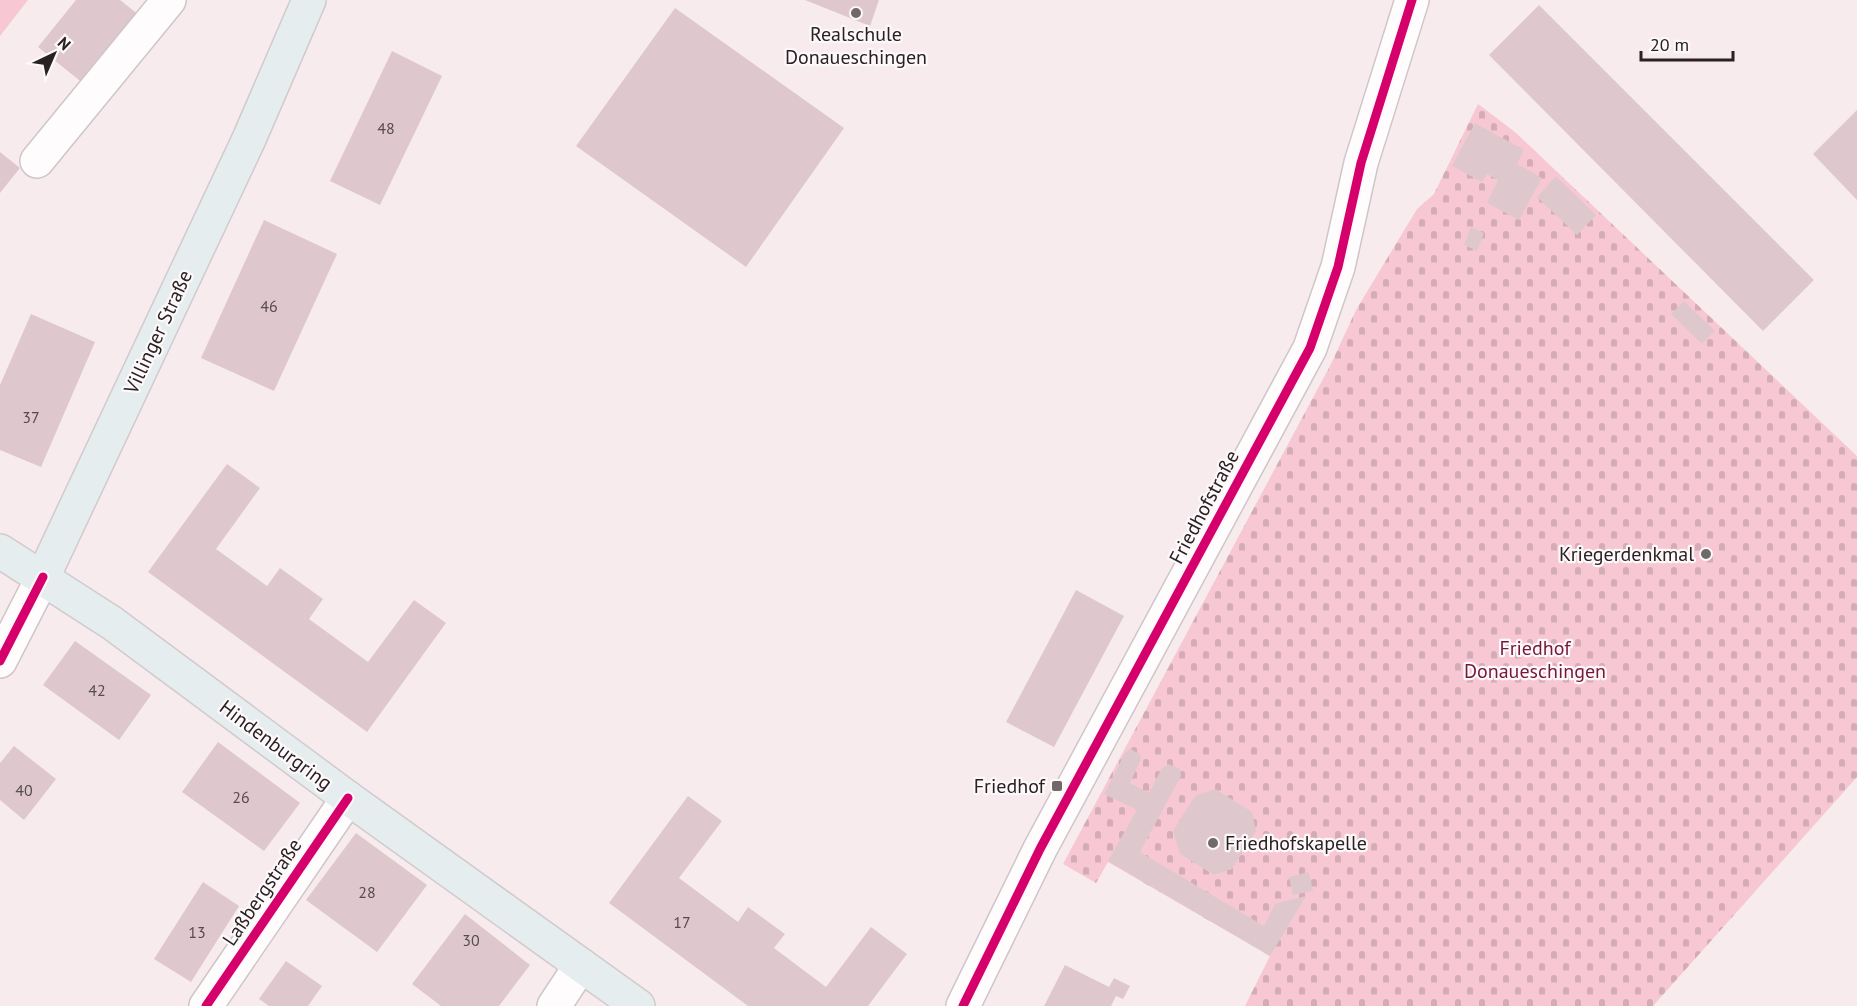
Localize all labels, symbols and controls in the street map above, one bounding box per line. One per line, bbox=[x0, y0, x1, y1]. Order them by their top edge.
marker: Realschule Donaueschingen bbox=[849, 6, 863, 20]
place label: Realschule Donaueschingen bbox=[785, 21, 927, 70]
north arrow bbox=[24, 24, 84, 84]
scale bar bbox=[1641, 24, 1732, 62]
text: N bbox=[54, 32, 75, 54]
text: 20 m bbox=[1650, 33, 1689, 56]
house number: 48 bbox=[377, 118, 395, 138]
street label: Villinger Straße bbox=[118, 266, 198, 399]
house number: 46 bbox=[260, 296, 278, 316]
house number: 37 bbox=[22, 407, 40, 427]
street label: Friedhofstraße bbox=[1163, 446, 1245, 568]
place label: Kriegerdenkmal bbox=[1559, 541, 1694, 567]
marker: Kriegerdenkmal bbox=[1699, 547, 1713, 561]
park label: Friedhof Donaueschingen bbox=[1464, 635, 1606, 684]
house number: 42 bbox=[88, 680, 106, 700]
street label: Hindenburgring bbox=[214, 694, 338, 796]
place label: Friedhof bbox=[974, 773, 1047, 799]
marker: Friedhof bbox=[1050, 779, 1064, 793]
house number: 40 bbox=[15, 780, 33, 800]
house number: 26 bbox=[232, 787, 250, 807]
place label: Friedhofskapelle bbox=[1225, 830, 1367, 856]
street label: Laßbergstraße bbox=[217, 833, 307, 951]
marker: Friedhofskapelle bbox=[1206, 836, 1220, 850]
house number: 28 bbox=[358, 882, 376, 902]
house number: 17 bbox=[673, 912, 691, 932]
house number: 13 bbox=[188, 922, 206, 942]
house number: 30 bbox=[462, 930, 480, 950]

